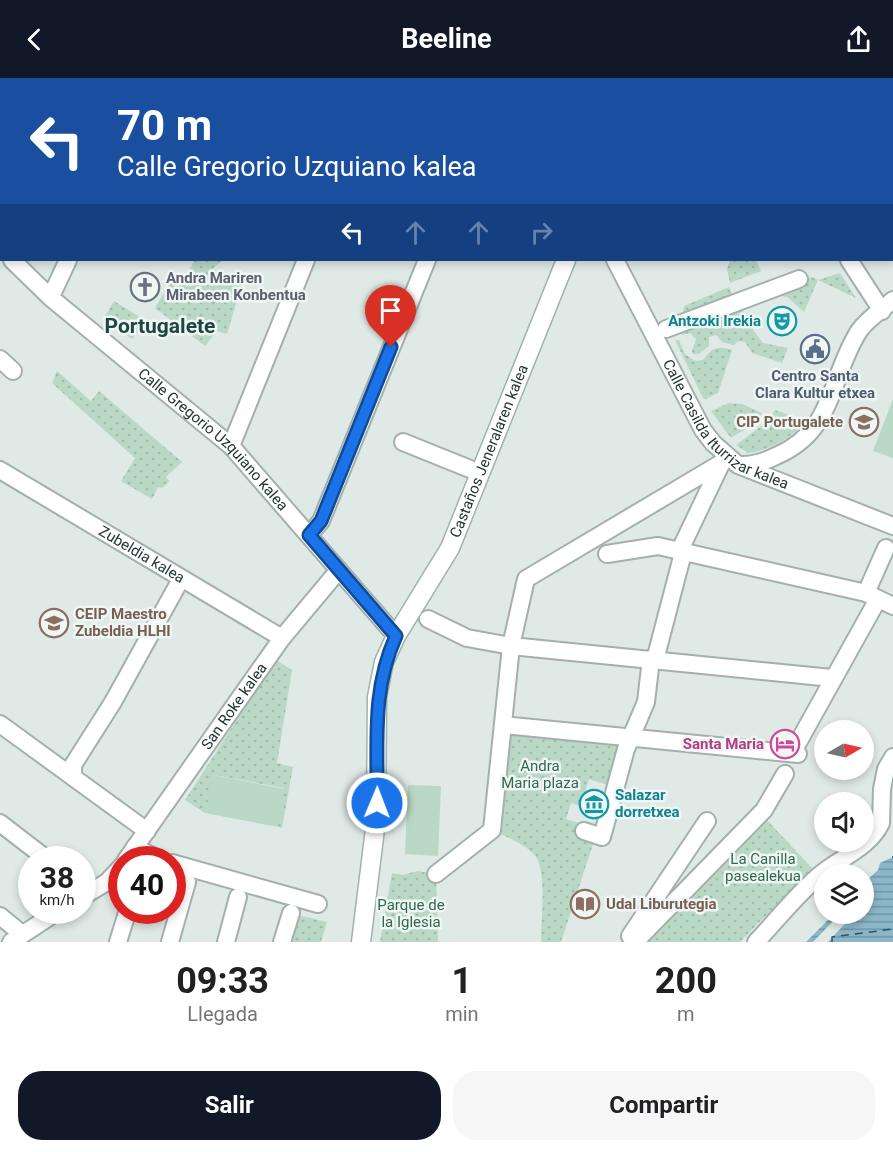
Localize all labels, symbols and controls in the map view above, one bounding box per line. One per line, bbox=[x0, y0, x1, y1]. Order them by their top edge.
icon: back bbox=[18, 23, 51, 56]
text: Beeline bbox=[401, 23, 492, 55]
icon: share bbox=[842, 23, 875, 56]
text: 70 m bbox=[117, 101, 212, 150]
icon: left bbox=[18, 102, 96, 180]
text: Calle Gregorio Uzquiano kalea bbox=[117, 151, 477, 183]
icon: left bbox=[336, 216, 369, 249]
icon: ahead bbox=[399, 216, 432, 249]
icon: ahead bbox=[462, 216, 495, 249]
icon: right bbox=[525, 216, 558, 249]
place label: Andra Mariren Mirabeen Konbentua bbox=[166, 269, 306, 304]
church icon: Andra Mariren Mirabeen Konbentua bbox=[129, 271, 161, 303]
pin bbox=[365, 285, 416, 347]
icon: arrive bbox=[374, 294, 407, 327]
theatre icon: Antzoki Irekia bbox=[766, 305, 798, 337]
place label: Antzoki Irekia bbox=[668, 312, 761, 330]
district label: Portugalete bbox=[105, 314, 215, 338]
public building icon: Centro Santa Clara Kultur etxea bbox=[799, 333, 831, 365]
street label: Calle Casilda Iturrizar kalea bbox=[659, 356, 791, 493]
street label: Castaños Jeneralaren kalea bbox=[446, 362, 532, 540]
street label: Calle Gregorio Uzquiano kalea bbox=[135, 364, 292, 514]
place label: Centro Santa Clara Kultur etxea bbox=[755, 367, 875, 402]
school or university icon: CIP Portugalete bbox=[848, 406, 880, 438]
place label: CIP Portugalete bbox=[736, 413, 843, 431]
street label: Zubeldia kalea bbox=[96, 522, 188, 587]
place label: CEIP Maestro Zubeldia HLHI bbox=[75, 605, 171, 640]
school or university icon: CEIP Maestro Zubeldia HLHI bbox=[38, 607, 70, 639]
street label: San Roke kalea bbox=[197, 659, 271, 753]
north arrow bbox=[814, 720, 874, 780]
map controls bbox=[814, 720, 874, 924]
hotel icon: Santa Maria bbox=[769, 728, 801, 760]
place label: Santa Maria bbox=[683, 735, 764, 753]
park label: Andra Maria plaza bbox=[501, 757, 579, 792]
position arrow bbox=[345, 771, 409, 835]
place label: Salazar dorretxea bbox=[615, 786, 680, 821]
museum icon: Salazar dorretxea bbox=[578, 788, 610, 820]
button: sound bbox=[814, 792, 874, 852]
speed limit sign: 40 bbox=[108, 846, 186, 924]
park label: La Canilla pasealekua bbox=[725, 850, 801, 885]
text: 38 bbox=[40, 860, 74, 895]
button: layers bbox=[814, 864, 874, 924]
library icon: Udal Liburutegia bbox=[569, 888, 601, 920]
text: km/h bbox=[39, 891, 75, 909]
place label: Udal Liburutegia bbox=[606, 895, 717, 913]
park label: Parque de la Iglesia bbox=[377, 896, 445, 931]
text: 09:33 bbox=[176, 960, 269, 1002]
text: 1 bbox=[452, 960, 472, 1002]
text: 200 bbox=[655, 960, 717, 1002]
text: Llegada bbox=[187, 1002, 258, 1026]
text: min bbox=[445, 1002, 479, 1026]
text: m bbox=[677, 1002, 695, 1026]
button: Salir bbox=[18, 1071, 441, 1140]
button: Compartir bbox=[453, 1071, 875, 1140]

